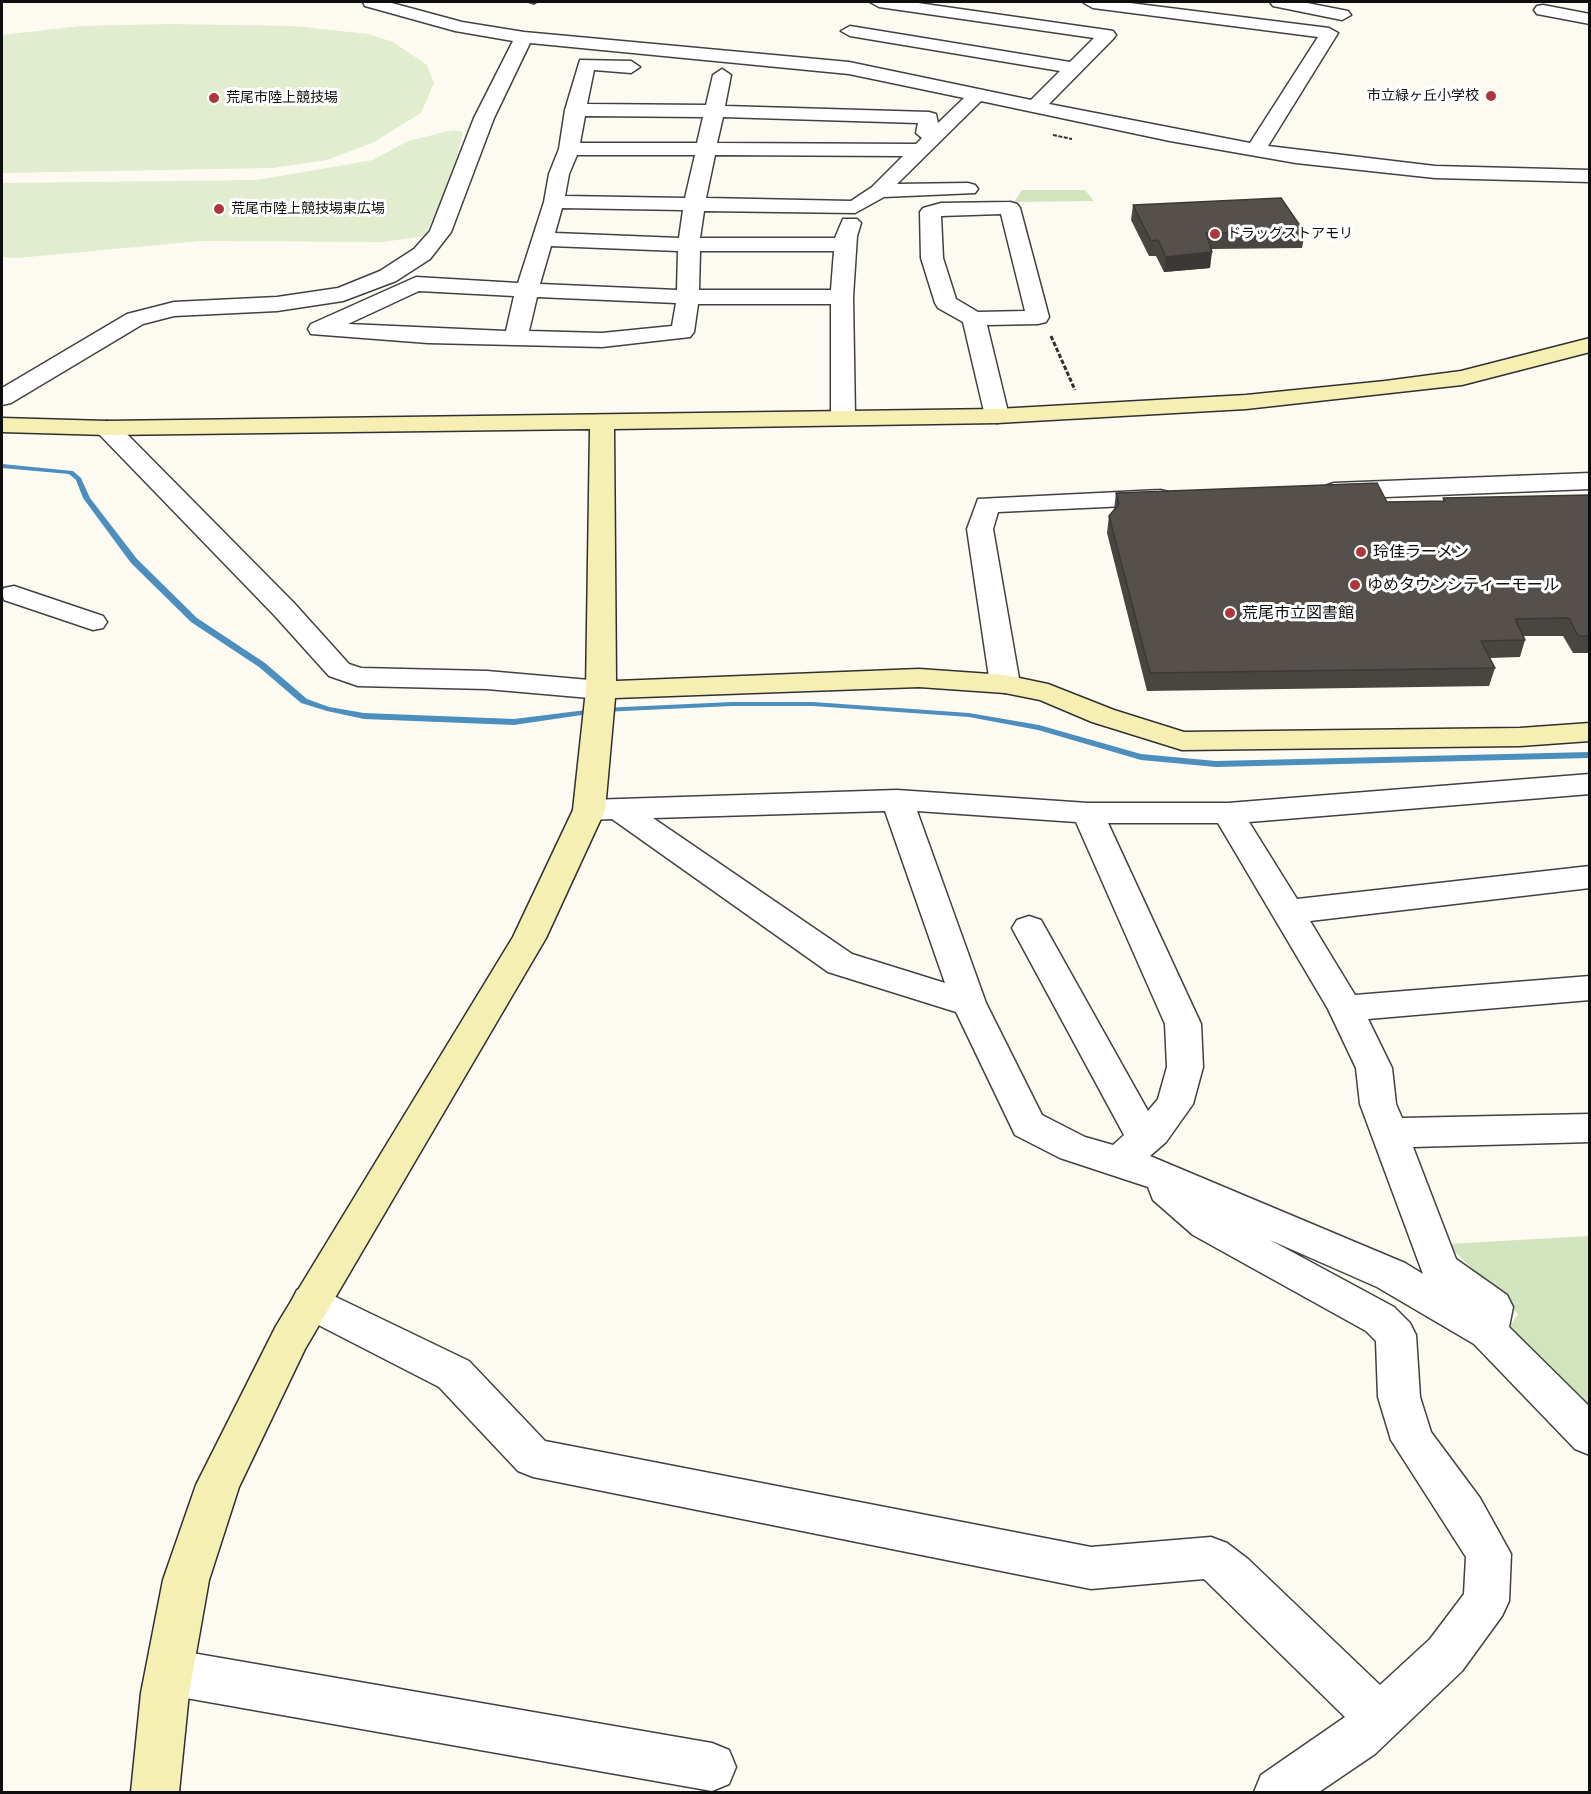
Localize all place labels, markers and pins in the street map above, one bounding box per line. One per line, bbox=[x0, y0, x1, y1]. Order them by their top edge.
place label: 市立緑ヶ丘小学校 bbox=[1367, 88, 1479, 104]
marker: 市立緑ヶ丘小学校 bbox=[1484, 89, 1498, 103]
place label: 荒尾市陸上競技場 bbox=[226, 90, 338, 106]
marker: 荒尾市陸上競技場 bbox=[207, 91, 221, 105]
place label: 荒尾市陸上競技場東広場 bbox=[231, 201, 385, 217]
marker: 荒尾市陸上競技場東広場 bbox=[212, 202, 226, 216]
place label: ドラッグストアモリ bbox=[1227, 226, 1353, 242]
marker: ドラッグストアモリ bbox=[1208, 227, 1222, 241]
place label: 玲佳ラーメン bbox=[1373, 542, 1469, 562]
marker: 玲佳ラーメン bbox=[1354, 545, 1368, 559]
place label: ゆめタウンシティーモール bbox=[1367, 575, 1559, 595]
marker: ゆめタウンシティーモール bbox=[1348, 578, 1362, 592]
place label: 荒尾市立図書館 bbox=[1242, 603, 1354, 623]
marker: 荒尾市立図書館 bbox=[1223, 606, 1237, 620]

